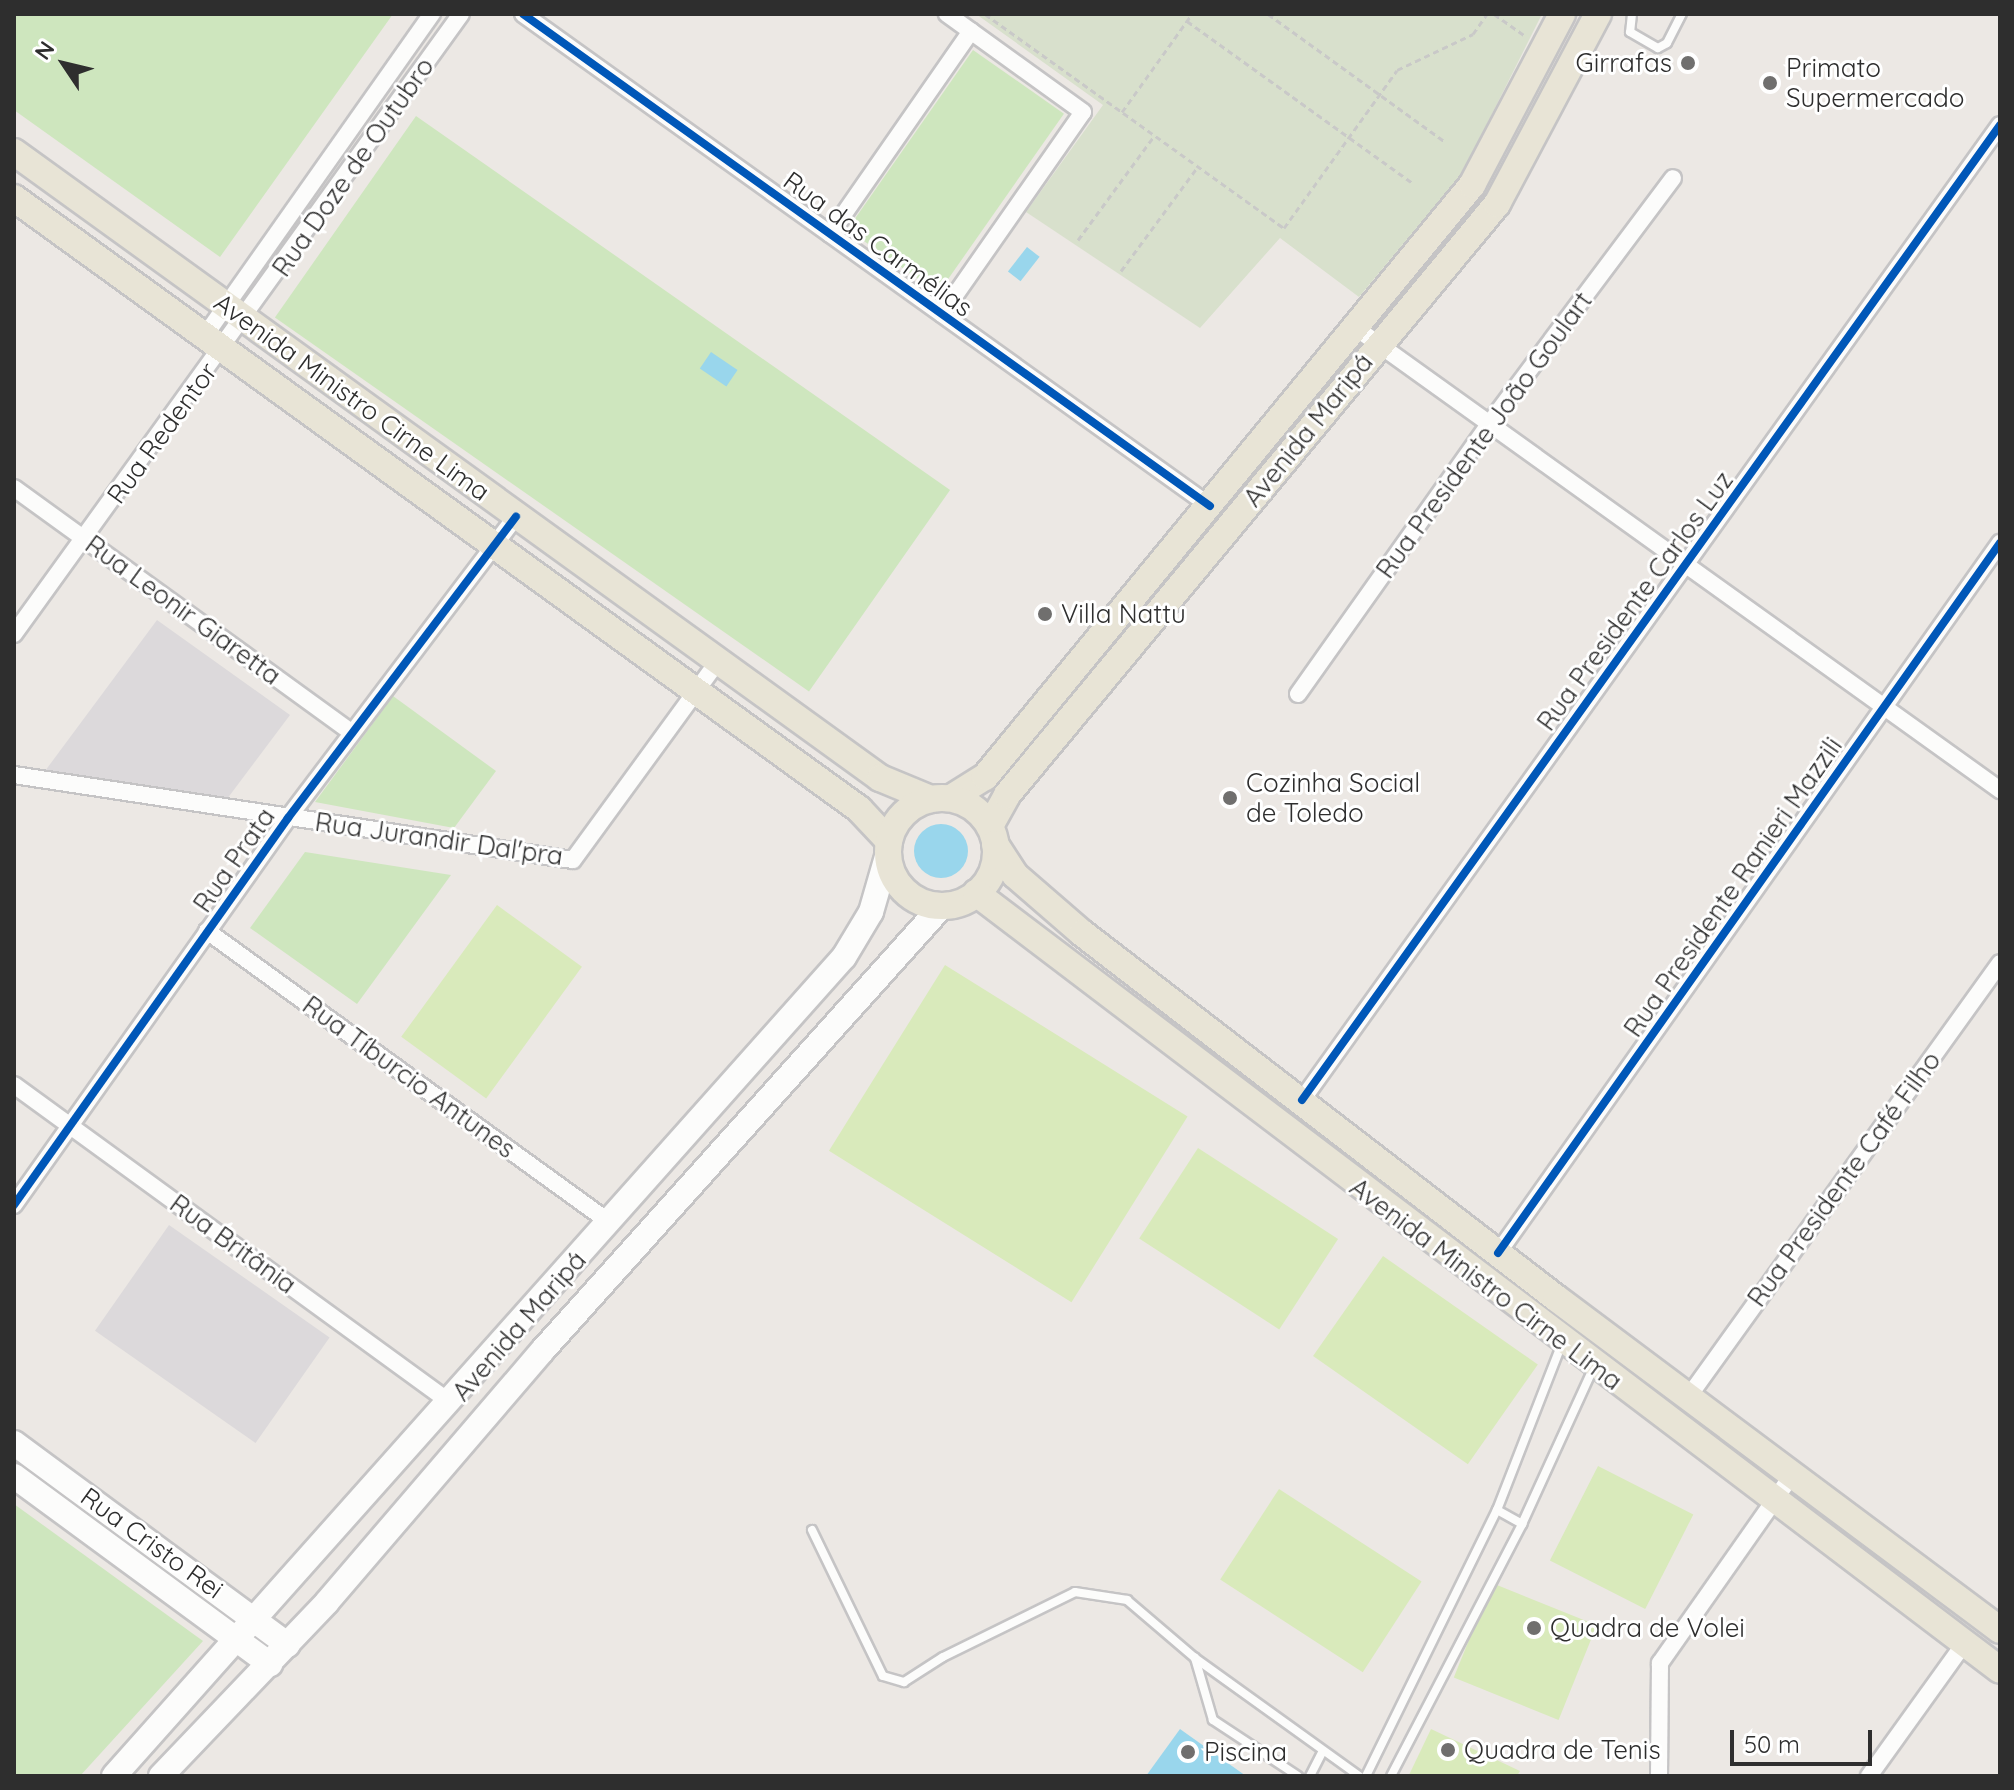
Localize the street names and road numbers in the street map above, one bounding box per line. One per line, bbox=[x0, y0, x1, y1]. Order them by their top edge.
street label: Rua Doze de Outubro bbox=[266, 52, 440, 282]
street label: Rua das Carmélias bbox=[777, 165, 979, 323]
street label: Rua Presidente João Goulart bbox=[1370, 286, 1598, 584]
street label: Avenida Ministro Cirne Lima bbox=[208, 287, 496, 507]
street label: Avenida Maripá bbox=[1237, 347, 1379, 513]
street label: Rua Redentor bbox=[100, 356, 224, 510]
street label: Rua Presidente Carlos Luz bbox=[1530, 465, 1740, 737]
street label: Rua Leonir Giaretta bbox=[79, 529, 287, 691]
street label: Rua Presidente Ranieri Mazzili bbox=[1617, 731, 1849, 1043]
street label: Rua Prata bbox=[187, 802, 281, 918]
street label: Rua Jurandir Dal'pra bbox=[313, 806, 565, 872]
street label: Rua Tíburcio Antunes bbox=[297, 989, 521, 1165]
street label: Rua Presidente Café Filho bbox=[1741, 1045, 1947, 1313]
street label: Avenida Ministro Cirne Lima bbox=[1344, 1171, 1628, 1397]
street label: Rua Britânia bbox=[164, 1188, 302, 1300]
street label: Avenida Maripá bbox=[446, 1245, 592, 1407]
street label: Rua Cristo Rei bbox=[75, 1481, 229, 1605]

